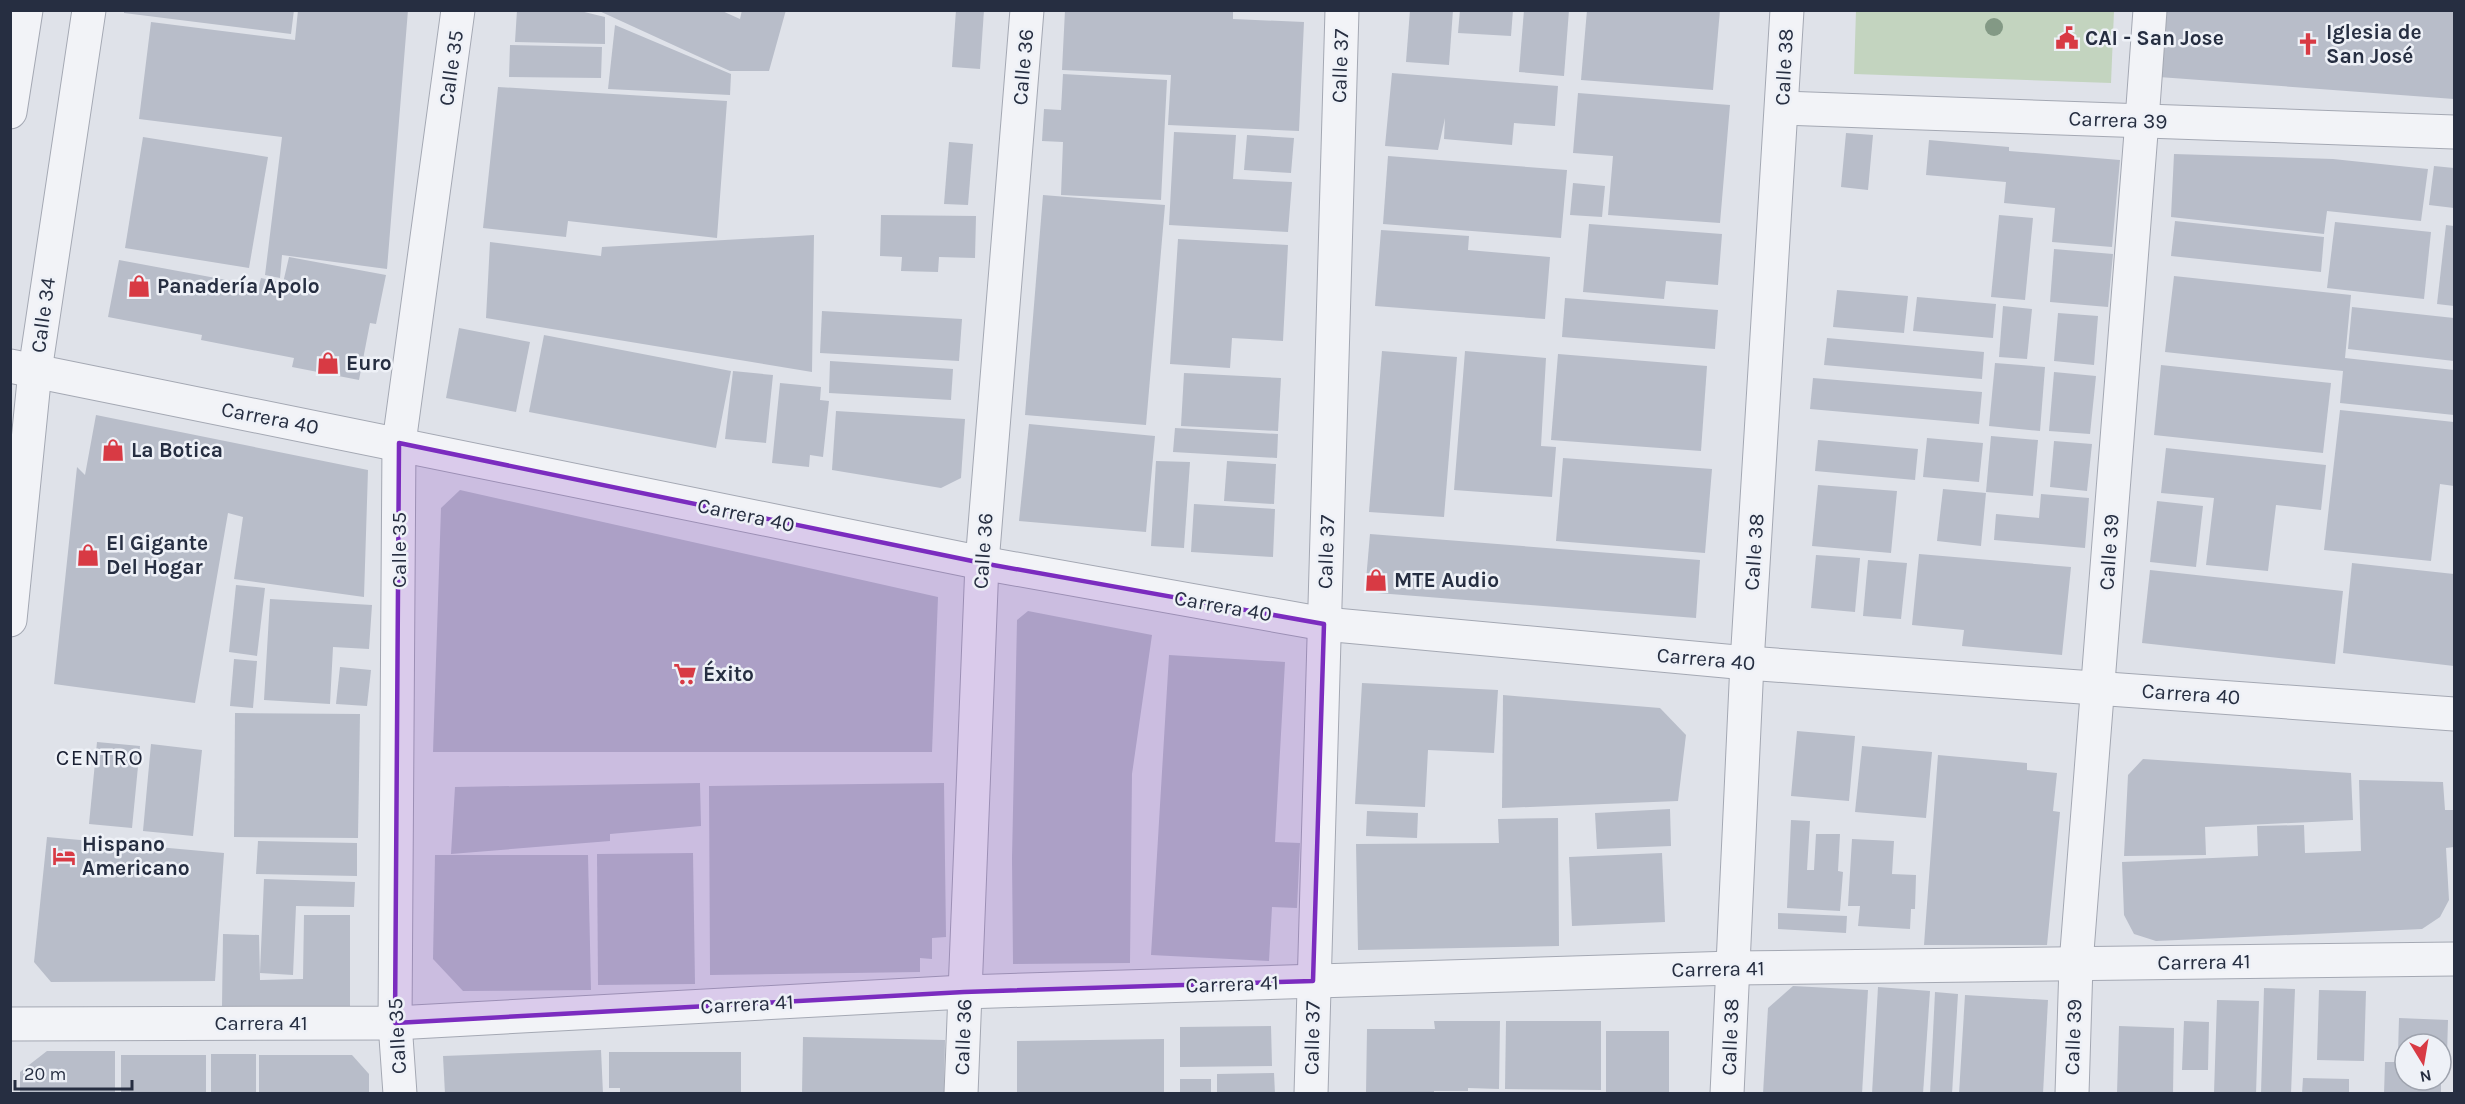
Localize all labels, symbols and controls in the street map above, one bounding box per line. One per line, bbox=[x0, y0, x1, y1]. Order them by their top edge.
place label: Iglesia de San José bbox=[2326, 20, 2422, 68]
public building icon: CAI - San Jose bbox=[2054, 25, 2080, 51]
place label: CAI - San Jose bbox=[2085, 26, 2224, 50]
street label: Calle 36 bbox=[1008, 28, 1038, 106]
street label: Calle 37 bbox=[1327, 28, 1353, 104]
street label: Calle 38 bbox=[1770, 28, 1798, 106]
street label: Calle 35 bbox=[434, 29, 468, 107]
church icon: Iglesia de San José bbox=[2295, 31, 2321, 57]
street label: Carrera 39 bbox=[2068, 106, 2168, 134]
shop icon: Panadería Apolo bbox=[126, 273, 152, 299]
place label: Panadería Apolo bbox=[157, 274, 320, 298]
street label: Calle 34 bbox=[26, 275, 60, 354]
shop icon: Euro bbox=[315, 350, 341, 376]
place label: Euro bbox=[346, 351, 392, 375]
street label: Carrera 40 bbox=[219, 397, 321, 439]
shop icon: La Botica bbox=[100, 437, 126, 463]
place label: La Botica bbox=[131, 438, 223, 462]
street label: Carrera 40 bbox=[695, 493, 797, 537]
street label: Calle 35 bbox=[387, 512, 411, 588]
street label: Calle 36 bbox=[968, 512, 998, 590]
street label: Calle 38 bbox=[1739, 513, 1769, 591]
street label: Calle 39 bbox=[2094, 513, 2124, 591]
street label: Calle 37 bbox=[1313, 514, 1339, 590]
place label: El Gigante Del Hogar bbox=[106, 531, 208, 579]
shop icon: El Gigante Del Hogar bbox=[75, 542, 101, 568]
shop icon: MTE Audio bbox=[1363, 567, 1389, 593]
place label: MTE Audio bbox=[1394, 568, 1499, 592]
street label: Carrera 40 bbox=[1172, 586, 1274, 626]
street label: Carrera 40 bbox=[1656, 643, 1756, 675]
place label: Éxito bbox=[703, 660, 754, 686]
supermarket icon: Éxito bbox=[672, 661, 698, 687]
street label: Carrera 40 bbox=[2141, 679, 2241, 709]
district label: CENTRO bbox=[56, 745, 144, 771]
place label: Hispano Americano bbox=[82, 832, 190, 880]
hotel icon: Hispano Americano bbox=[51, 843, 77, 869]
street label: Carrera 41 bbox=[2157, 949, 2251, 975]
street label: Carrera 41 bbox=[1671, 956, 1765, 982]
street label: Carrera 41 bbox=[1185, 970, 1279, 998]
street label: Carrera 41 bbox=[700, 990, 794, 1018]
street label: Calle 35 bbox=[383, 997, 411, 1075]
street label: Calle 36 bbox=[950, 998, 976, 1076]
street label: Calle 38 bbox=[1717, 998, 1743, 1076]
street label: Calle 39 bbox=[2060, 998, 2086, 1076]
street label: Calle 37 bbox=[1299, 1001, 1325, 1075]
street label: Carrera 41 bbox=[214, 1011, 308, 1035]
north arrow bbox=[2393, 1032, 2453, 1092]
scale bar bbox=[15, 1053, 132, 1091]
text: 20 m bbox=[24, 1063, 66, 1085]
text: N bbox=[2418, 1066, 2433, 1087]

